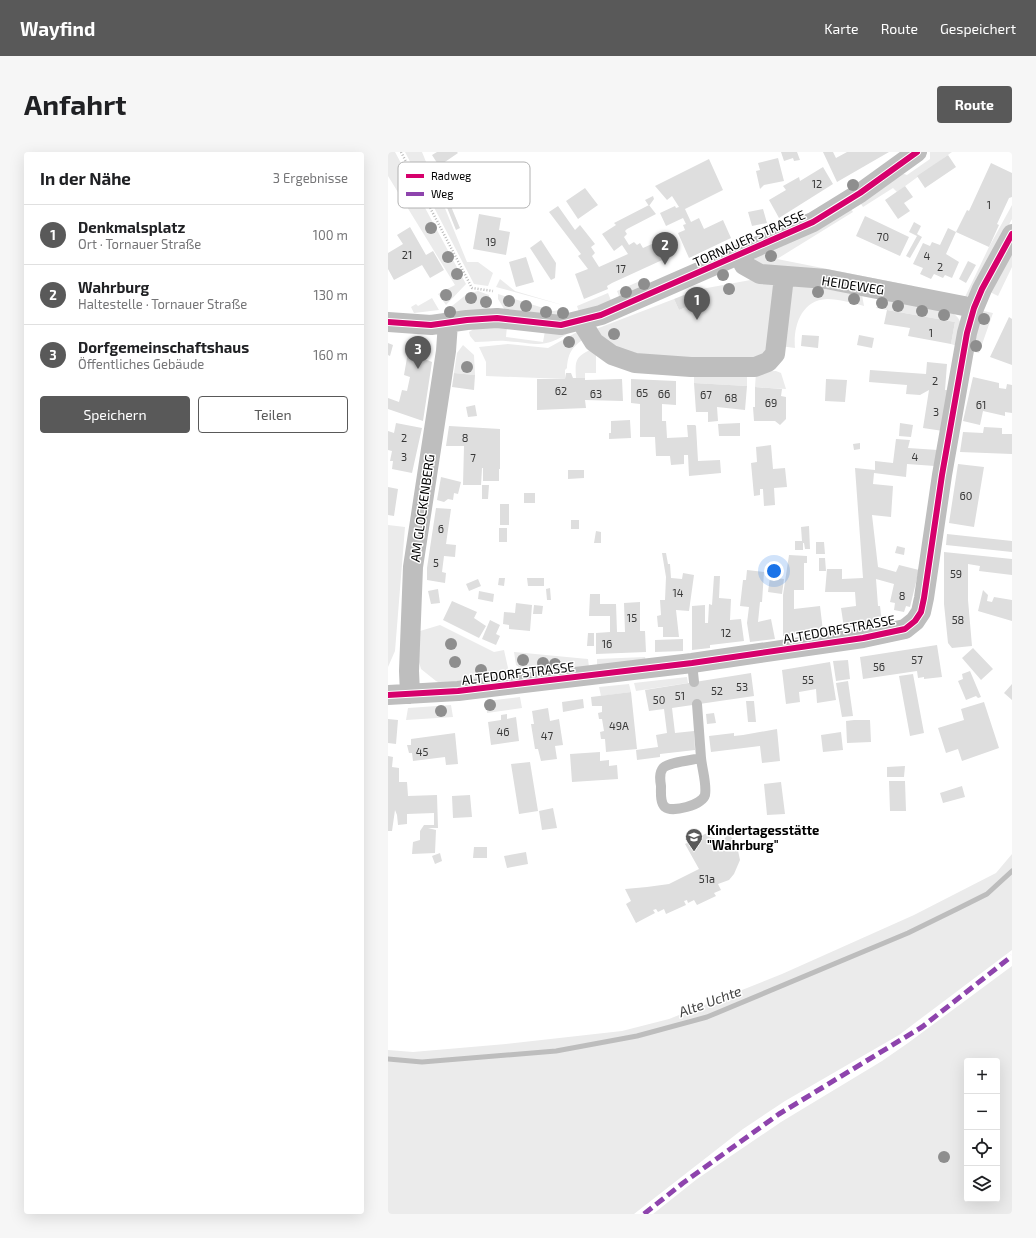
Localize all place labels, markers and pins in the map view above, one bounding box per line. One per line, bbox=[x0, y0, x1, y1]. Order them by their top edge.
pin: 2 bbox=[652, 232, 678, 265]
pin: 1 bbox=[684, 287, 710, 320]
pin: 3 bbox=[405, 336, 431, 369]
place label: Kindertagesstätte "Wahrburg" bbox=[707, 822, 819, 853]
school or university icon: Kindertagesstätte "Wahrburg" bbox=[684, 827, 704, 852]

